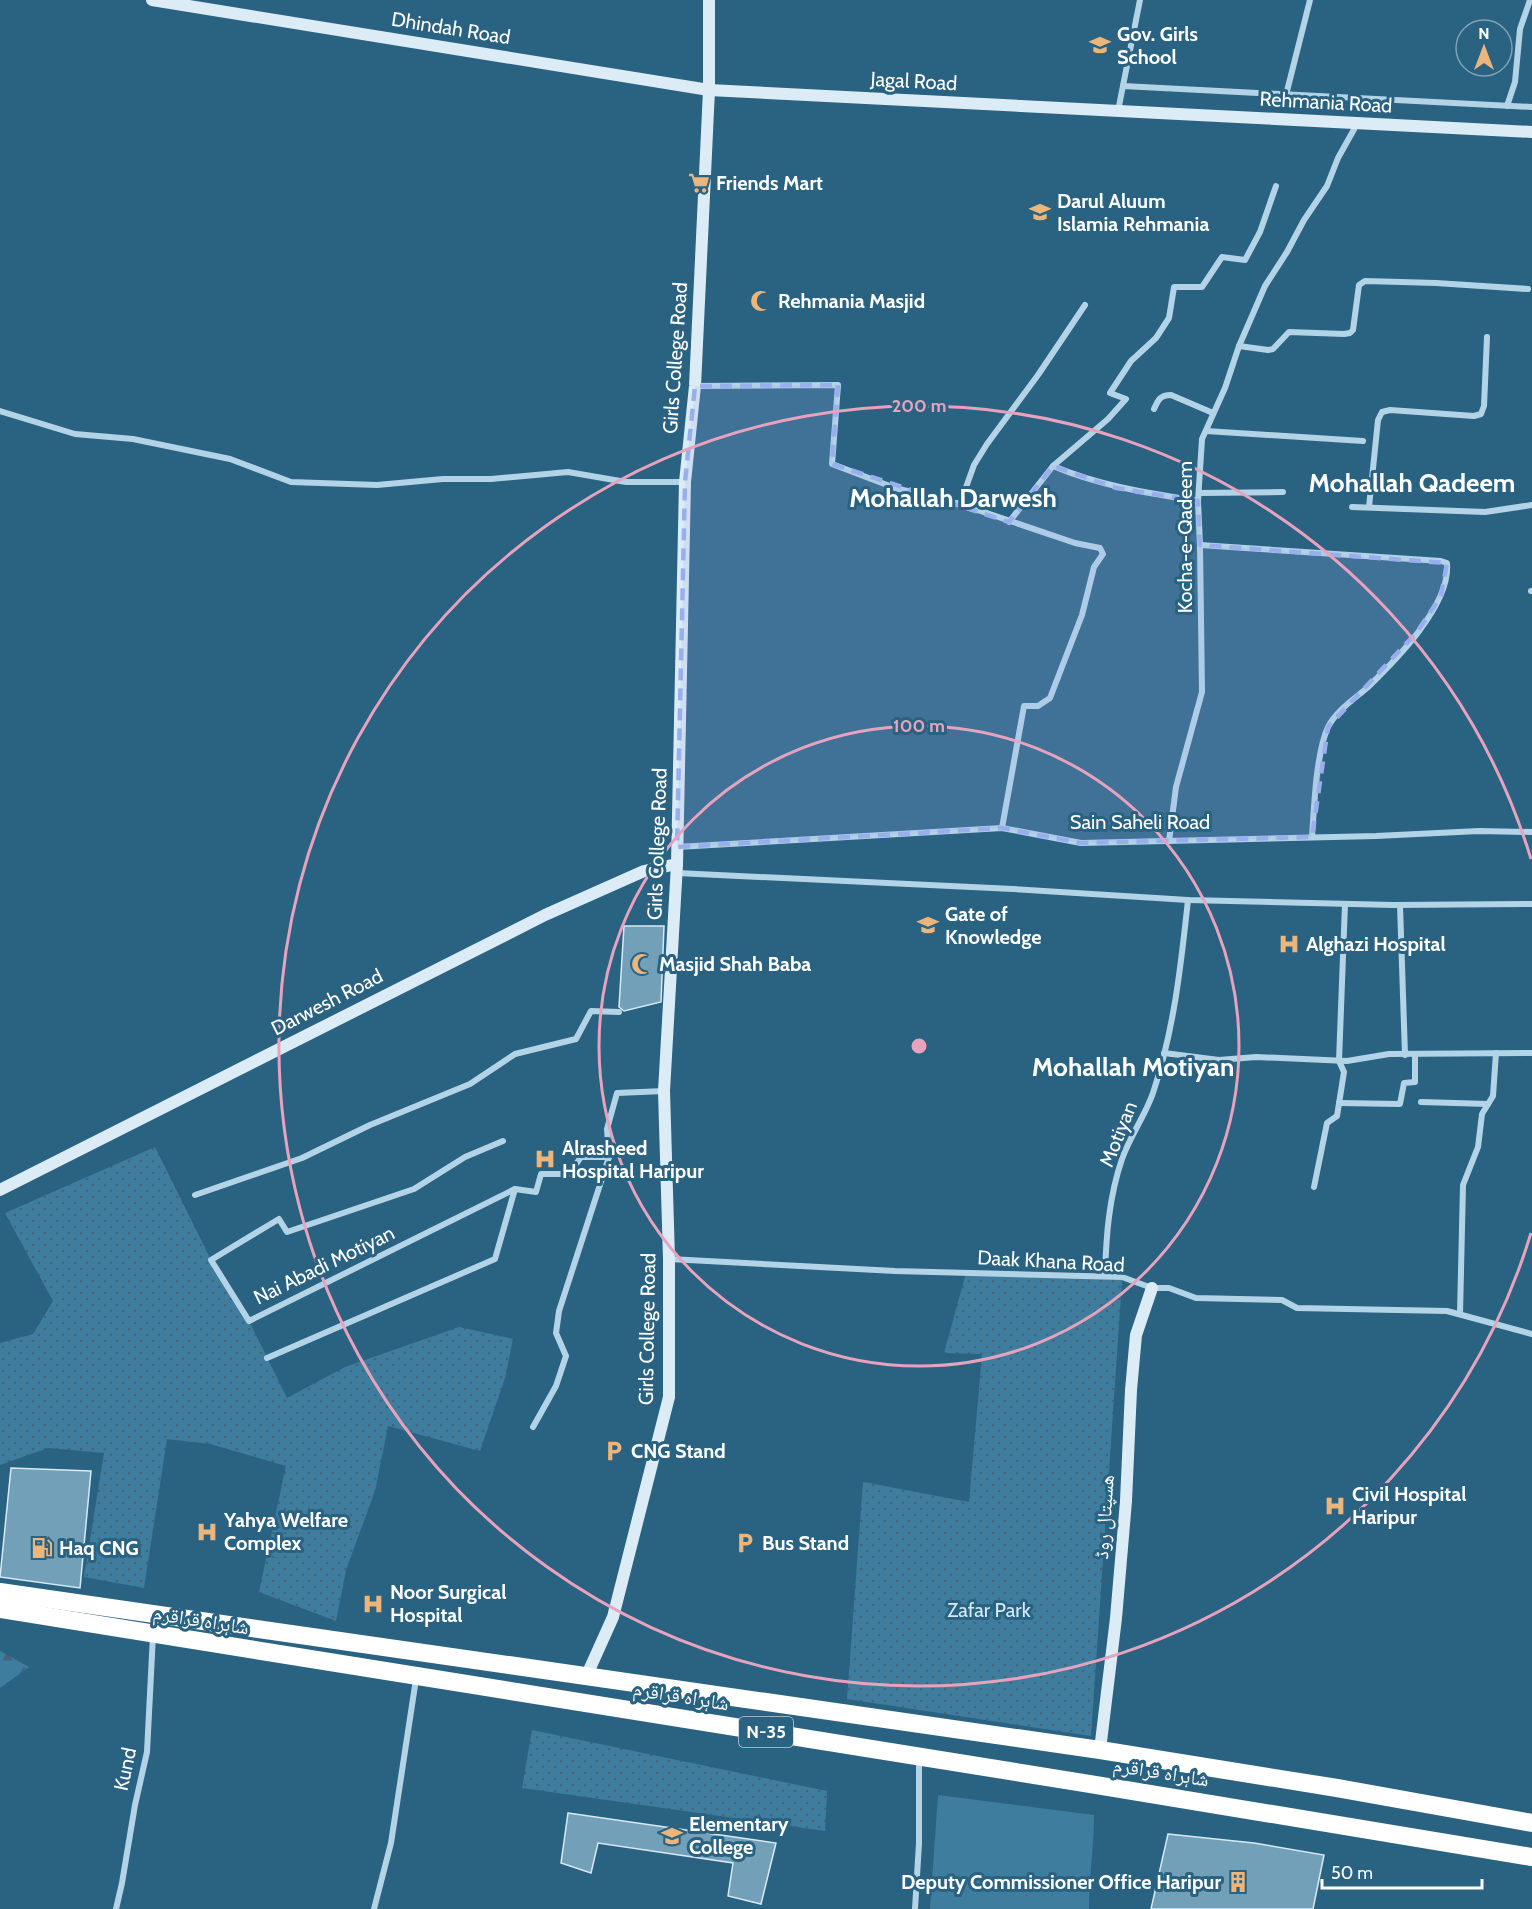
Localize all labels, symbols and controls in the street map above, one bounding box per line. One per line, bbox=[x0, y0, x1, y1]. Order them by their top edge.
street label: Dhindah Road bbox=[390, 7, 512, 49]
north arrow bbox=[1454, 18, 1514, 78]
place label: Gov. Girls School bbox=[1117, 22, 1198, 69]
text: N bbox=[1478, 24, 1490, 43]
school or university icon: Gov. Girls School bbox=[1088, 33, 1112, 57]
street label: Jagal Road bbox=[869, 67, 958, 95]
street label: Rehmania Road bbox=[1259, 87, 1393, 117]
supermarket icon: Friends Mart bbox=[687, 171, 711, 195]
place label: Friends Mart bbox=[716, 171, 823, 195]
place label: Darul Aluum Islamia Rehmania bbox=[1057, 189, 1209, 236]
school or university icon: Darul Aluum Islamia Rehmania bbox=[1028, 200, 1052, 224]
street label: Girls College Road bbox=[658, 281, 692, 435]
mosque icon: Rehmania Masjid bbox=[749, 289, 773, 313]
place label: Rehmania Masjid bbox=[778, 289, 925, 313]
text: 200 m bbox=[892, 395, 946, 417]
street label: Kocha-e-Qadeem bbox=[1173, 461, 1197, 613]
district label: Mohallah Qadeem bbox=[1309, 467, 1515, 499]
district label: Mohallah Darwesh bbox=[849, 482, 1057, 514]
text: 100 m bbox=[893, 715, 945, 737]
street label: Girls College Road bbox=[642, 768, 672, 920]
street label: Sain Saheli Road bbox=[1070, 810, 1210, 834]
place label: Gate of Knowledge bbox=[945, 902, 1042, 949]
school or university icon: Gate of Knowledge bbox=[916, 913, 940, 937]
hospital icon: Alghazi Hospital bbox=[1277, 932, 1301, 956]
place label: Alghazi Hospital bbox=[1306, 932, 1446, 956]
mosque icon: Masjid Shah Baba bbox=[630, 952, 654, 976]
place label: Masjid Shah Baba bbox=[659, 952, 811, 976]
street label: Darwesh Road bbox=[267, 964, 387, 1040]
centre of rings bbox=[909, 1036, 929, 1056]
district label: Mohallah Motiyan bbox=[1032, 1051, 1234, 1083]
street label: Motiyan bbox=[1094, 1098, 1142, 1170]
place label: Alrasheed Hospital Haripur bbox=[562, 1136, 704, 1183]
hospital icon: Alrasheed Hospital Haripur bbox=[533, 1147, 557, 1171]
street label: Nai Abadi Motiyan bbox=[250, 1221, 398, 1309]
street label: Daak Khana Road bbox=[977, 1245, 1125, 1277]
street label: Girls College Road bbox=[634, 1253, 660, 1405]
parking icon: CNG Stand bbox=[602, 1439, 626, 1463]
place label: CNG Stand bbox=[631, 1439, 726, 1463]
street label: ھسپتال روڈ bbox=[1089, 1474, 1119, 1560]
place label: Civil Hospital Haripur bbox=[1352, 1482, 1466, 1529]
hospital icon: Civil Hospital Haripur bbox=[1323, 1494, 1347, 1518]
place label: Yahya Welfare Complex bbox=[223, 1508, 348, 1555]
hospital icon: Yahya Welfare Complex bbox=[195, 1520, 219, 1544]
parking icon: Bus Stand bbox=[733, 1531, 757, 1555]
place label: Bus Stand bbox=[762, 1531, 849, 1555]
fuel station icon: Haq CNG bbox=[30, 1536, 54, 1560]
place label: Haq CNG bbox=[59, 1536, 139, 1560]
place label: Noor Surgical Hospital bbox=[390, 1580, 506, 1627]
hospital icon: Noor Surgical Hospital bbox=[361, 1592, 385, 1616]
park label: Zafar Park bbox=[947, 1598, 1031, 1622]
street label: شاہراہ قراقرم bbox=[151, 1601, 251, 1641]
street label: شاہراہ قراقرم bbox=[631, 1677, 731, 1717]
road number: N-35 bbox=[739, 1717, 793, 1747]
street label: Kund bbox=[109, 1745, 141, 1793]
street label: شاہراہ قراقرم bbox=[1111, 1753, 1211, 1793]
place label: Elementary College bbox=[689, 1812, 789, 1859]
school or university icon: Elementary College bbox=[660, 1824, 684, 1848]
scale bar bbox=[1322, 1852, 1482, 1890]
text: 50 m bbox=[1331, 1862, 1373, 1884]
place label: Deputy Commissioner Office Haripur bbox=[901, 1870, 1221, 1894]
building icon: Deputy Commissioner Office Haripur bbox=[1226, 1870, 1250, 1894]

